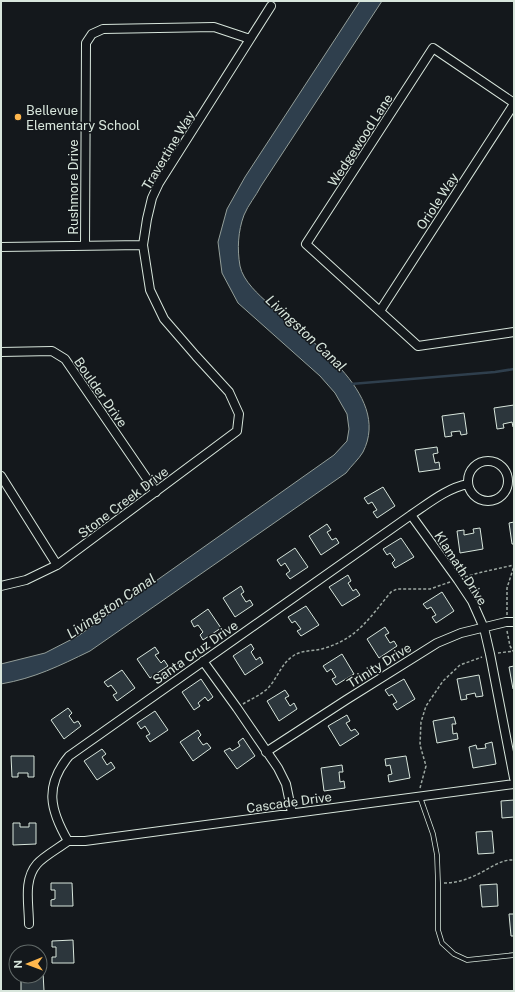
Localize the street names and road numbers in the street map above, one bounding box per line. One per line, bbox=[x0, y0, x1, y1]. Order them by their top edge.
street label: Wedgewood Lane bbox=[325, 91, 396, 189]
street label: Travertine Way bbox=[139, 108, 198, 192]
street label: Rushmore Drive bbox=[66, 139, 81, 235]
street label: Oriole Way bbox=[414, 170, 461, 232]
street label: Boulder Drive bbox=[71, 354, 130, 430]
street label: Stone Creek Drive bbox=[75, 464, 171, 541]
street label: Klamath Drive bbox=[431, 529, 490, 608]
street label: Santa Cruz Drive bbox=[150, 617, 241, 687]
street label: Trinity Drive bbox=[344, 640, 414, 691]
street label: Cascade Drive bbox=[245, 789, 333, 816]

